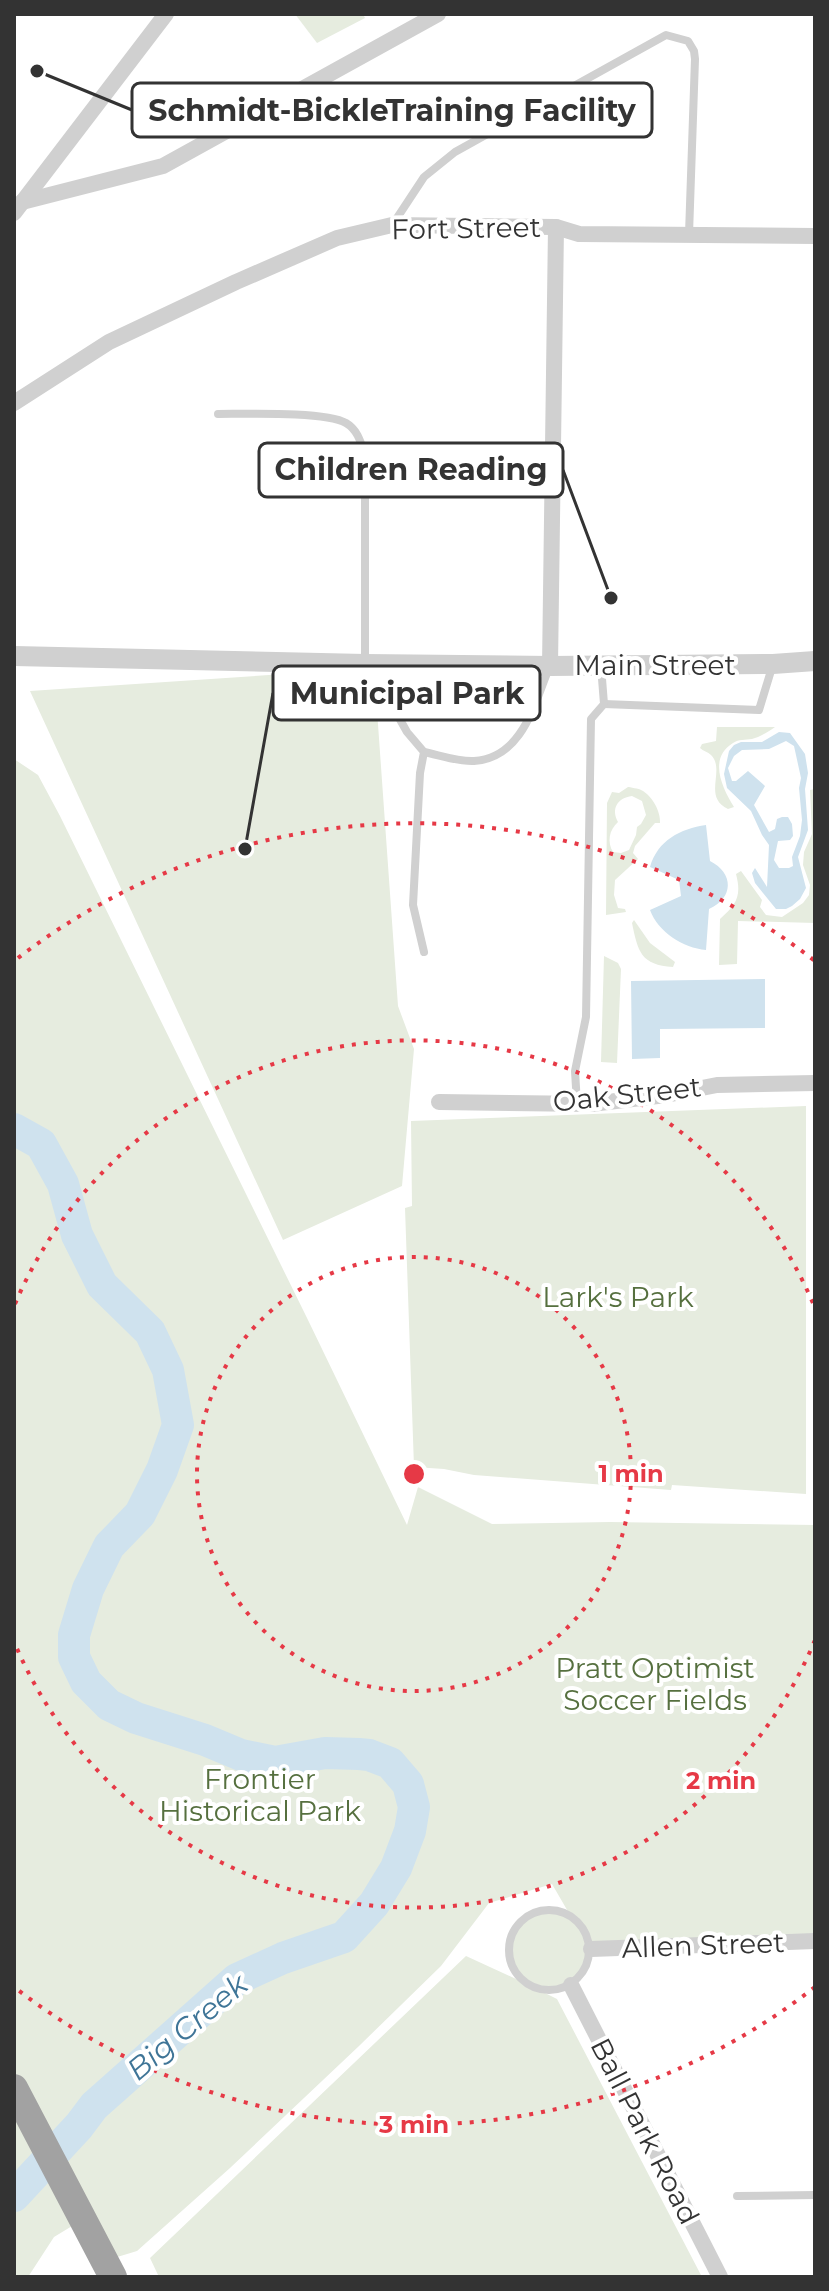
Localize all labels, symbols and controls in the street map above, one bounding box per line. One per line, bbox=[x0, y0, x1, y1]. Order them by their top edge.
callout: Schmidt-BickleTraining Facility bbox=[132, 83, 652, 137]
text: Schmidt-BickleTraining Facility bbox=[148, 92, 637, 129]
street label: Fort Street bbox=[391, 210, 541, 246]
callout: Children Reading bbox=[259, 443, 563, 497]
text: Children Reading bbox=[275, 451, 547, 488]
street label: Main Street bbox=[574, 648, 736, 682]
callout: Municipal Park bbox=[273, 666, 540, 720]
text: Municipal Park bbox=[290, 675, 525, 712]
street label: Oak Street bbox=[551, 1069, 703, 1119]
park label: Lark's Park bbox=[542, 1280, 694, 1314]
text: 1 min bbox=[598, 1459, 664, 1488]
centre of rings bbox=[400, 1460, 428, 1488]
park label: Pratt Optimist Soccer Fields bbox=[555, 1651, 755, 1717]
park label: Frontier Historical Park bbox=[159, 1762, 361, 1828]
text: 2 min bbox=[686, 1766, 756, 1795]
street label: Allen Street bbox=[621, 1925, 785, 1965]
water label: Big Creek bbox=[119, 1965, 256, 2088]
street label: Ball Park Road bbox=[583, 2032, 707, 2230]
text: 3 min bbox=[378, 2110, 449, 2139]

